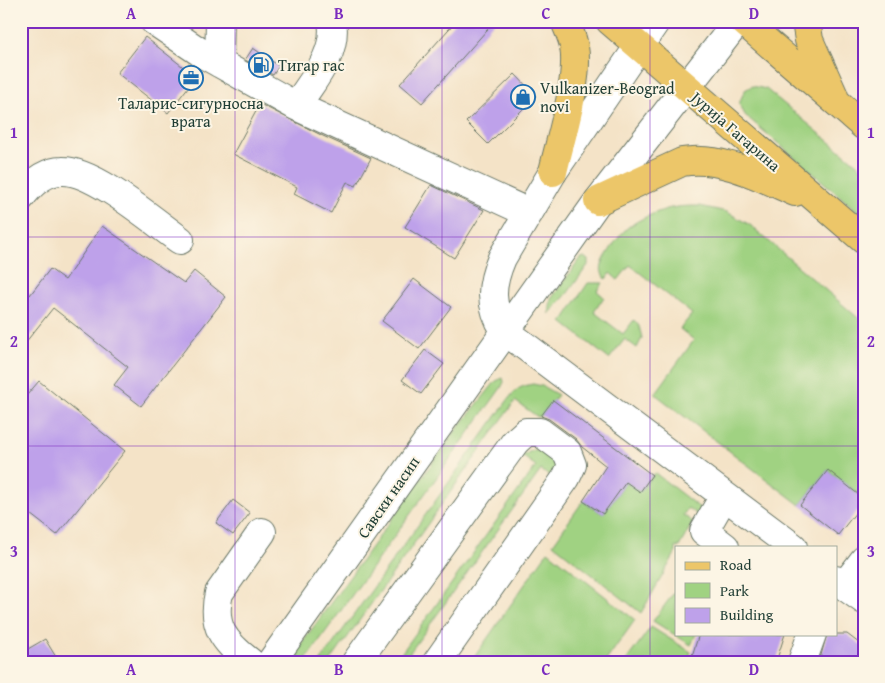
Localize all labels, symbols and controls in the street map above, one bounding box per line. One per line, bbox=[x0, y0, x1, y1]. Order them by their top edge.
text: A bbox=[126, 1, 137, 25]
text: B bbox=[334, 1, 344, 25]
text: C bbox=[541, 1, 551, 25]
text: D bbox=[749, 1, 759, 25]
fuel station icon: Тигар гас bbox=[248, 52, 274, 78]
place label: Тигар гас bbox=[278, 53, 345, 77]
office icon: Таларис-сигурносна врата bbox=[178, 65, 204, 91]
place label: Vulkanizer-Beograd novi bbox=[540, 76, 675, 118]
shop icon: Vulkanizer-Beograd novi bbox=[510, 84, 536, 110]
street label: Јурија Гагарина bbox=[685, 84, 786, 177]
place label: Таларис-сигурносна врата bbox=[118, 91, 264, 133]
text: 1 bbox=[10, 120, 18, 144]
text: 1 bbox=[867, 120, 875, 144]
text: 2 bbox=[10, 329, 18, 353]
text: 2 bbox=[867, 329, 875, 353]
street label: Савски насип bbox=[351, 451, 425, 543]
text: 3 bbox=[10, 539, 18, 563]
text: 3 bbox=[867, 539, 875, 563]
legend bbox=[675, 546, 838, 636]
text: Road bbox=[720, 554, 751, 575]
text: Park bbox=[720, 580, 749, 601]
text: Building bbox=[720, 604, 774, 625]
text: A bbox=[126, 657, 137, 681]
text: B bbox=[334, 657, 344, 681]
text: C bbox=[541, 657, 551, 681]
text: D bbox=[749, 657, 759, 681]

